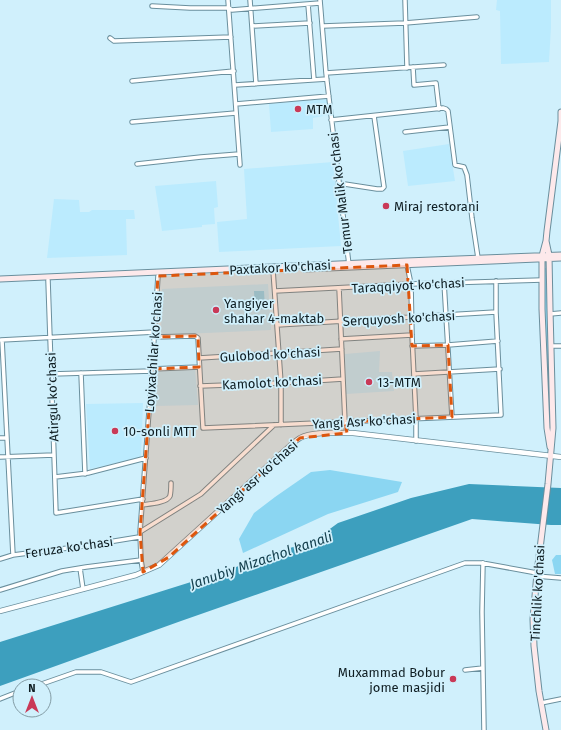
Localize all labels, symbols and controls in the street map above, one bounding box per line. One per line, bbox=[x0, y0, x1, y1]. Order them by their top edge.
place label: MTM bbox=[306, 102, 333, 117]
marker: MTM bbox=[293, 104, 303, 114]
street label: Temur Malik ko'chasi bbox=[326, 131, 355, 254]
place label: Miraj restorani bbox=[394, 199, 479, 214]
marker: Miraj restorani bbox=[381, 201, 391, 211]
street label: Paxtakor ko'chasi bbox=[229, 257, 331, 278]
street label: Taraqqiyot ko'chasi bbox=[351, 275, 465, 296]
street label: Loyixachilar ko'chasi bbox=[142, 291, 165, 413]
place label: Yangiyer shahar 4-maktab bbox=[224, 296, 324, 326]
marker: Yangiyer shahar 4-maktab bbox=[211, 305, 221, 315]
street label: Serquyosh ko'chasi bbox=[342, 308, 456, 329]
street label: Gulobod ko'chasi bbox=[219, 344, 321, 365]
street label: Atirgul ko'chasi bbox=[43, 352, 62, 442]
street label: Kamolot ko'chasi bbox=[222, 372, 322, 393]
place label: 13-MTM bbox=[377, 375, 421, 390]
marker: 13-MTM bbox=[364, 377, 374, 387]
street label: Yangi Asr ko'chasi bbox=[312, 411, 416, 432]
place label: 10-sonli MTT bbox=[123, 424, 197, 439]
marker: 10-sonli MTT bbox=[110, 426, 120, 436]
street label: Yangi asr ko'chasi bbox=[214, 437, 301, 518]
water label: Janubiy Mizachol kanali bbox=[187, 528, 335, 593]
street label: Feruza ko'chasi bbox=[24, 534, 114, 561]
street label: Tinchlik ko'chasi bbox=[527, 544, 548, 642]
place label: Muxammad Bobur jome masjidi bbox=[338, 665, 445, 695]
marker: Muxammad Bobur jome masjidi bbox=[448, 674, 458, 684]
north arrow bbox=[12, 678, 52, 718]
text: N bbox=[28, 682, 36, 695]

